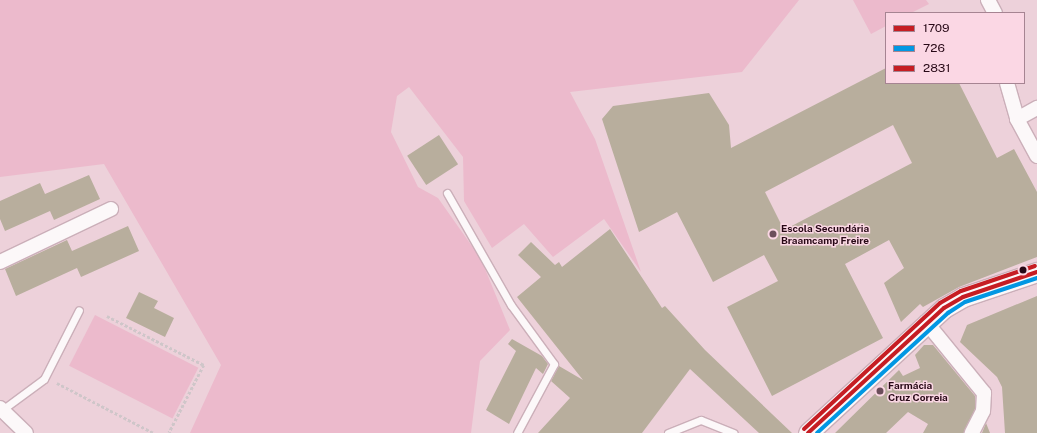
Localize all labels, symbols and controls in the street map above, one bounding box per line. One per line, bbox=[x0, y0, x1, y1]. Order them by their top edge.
legend bbox=[885, 12, 1025, 84]
text: 1709 bbox=[923, 21, 950, 35]
text: 726 bbox=[923, 41, 945, 55]
text: 2831 bbox=[923, 61, 950, 75]
place label: Escola Secundária Braamcamp Freire bbox=[781, 222, 869, 246]
marker: Escola Secundária Braamcamp Freire bbox=[768, 229, 778, 239]
unlabelled marker bbox=[1018, 265, 1028, 275]
place label: Farmácia Cruz Correia bbox=[888, 379, 948, 402]
marker: Farmácia Cruz Correia bbox=[875, 386, 885, 396]

